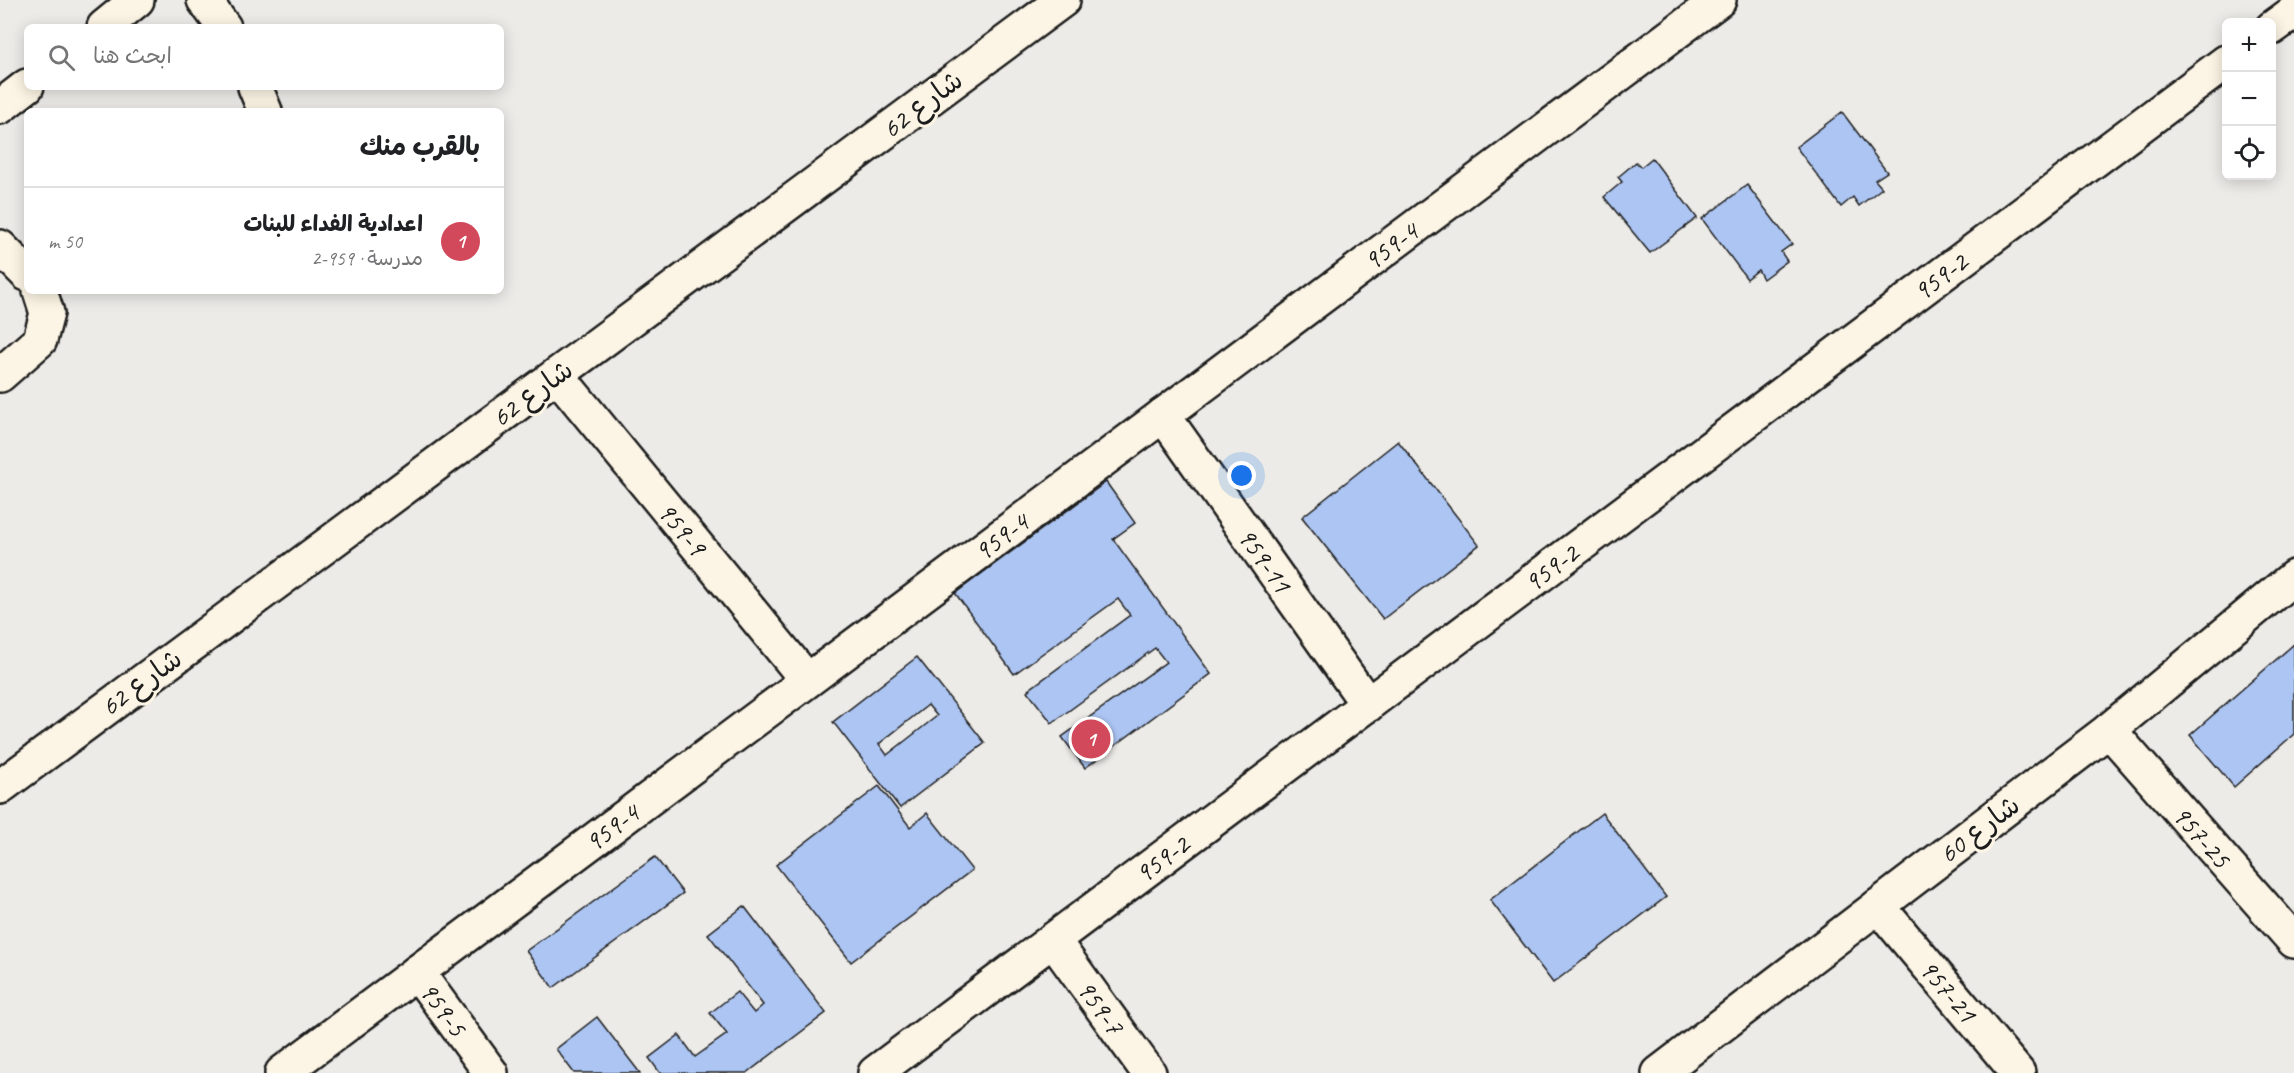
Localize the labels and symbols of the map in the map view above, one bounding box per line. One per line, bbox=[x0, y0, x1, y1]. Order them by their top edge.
street label: شارع 62 bbox=[875, 62, 971, 147]
street label: 959-4 bbox=[1356, 212, 1426, 277]
street label: 959-2 bbox=[1906, 243, 1976, 308]
street label: شارع 62 bbox=[484, 352, 581, 436]
your location bbox=[1227, 461, 1256, 490]
street label: 959-9 bbox=[650, 494, 716, 564]
street label: 959-4 bbox=[966, 503, 1037, 568]
street label: 959-11 bbox=[1230, 520, 1301, 600]
street label: 959-2 bbox=[1516, 534, 1587, 599]
street label: شارع 62 bbox=[93, 641, 190, 725]
pin: 1 bbox=[1072, 716, 1110, 762]
street label: شارع 60 bbox=[1932, 787, 2028, 872]
street label: 959-4 bbox=[577, 794, 648, 859]
street label: 957-25 bbox=[2165, 797, 2240, 876]
street label: 959-2 bbox=[1127, 825, 1198, 890]
street label: 957-21 bbox=[1912, 951, 1986, 1030]
street label: 959-7 bbox=[1069, 972, 1133, 1042]
street label: 959-5 bbox=[412, 974, 476, 1044]

